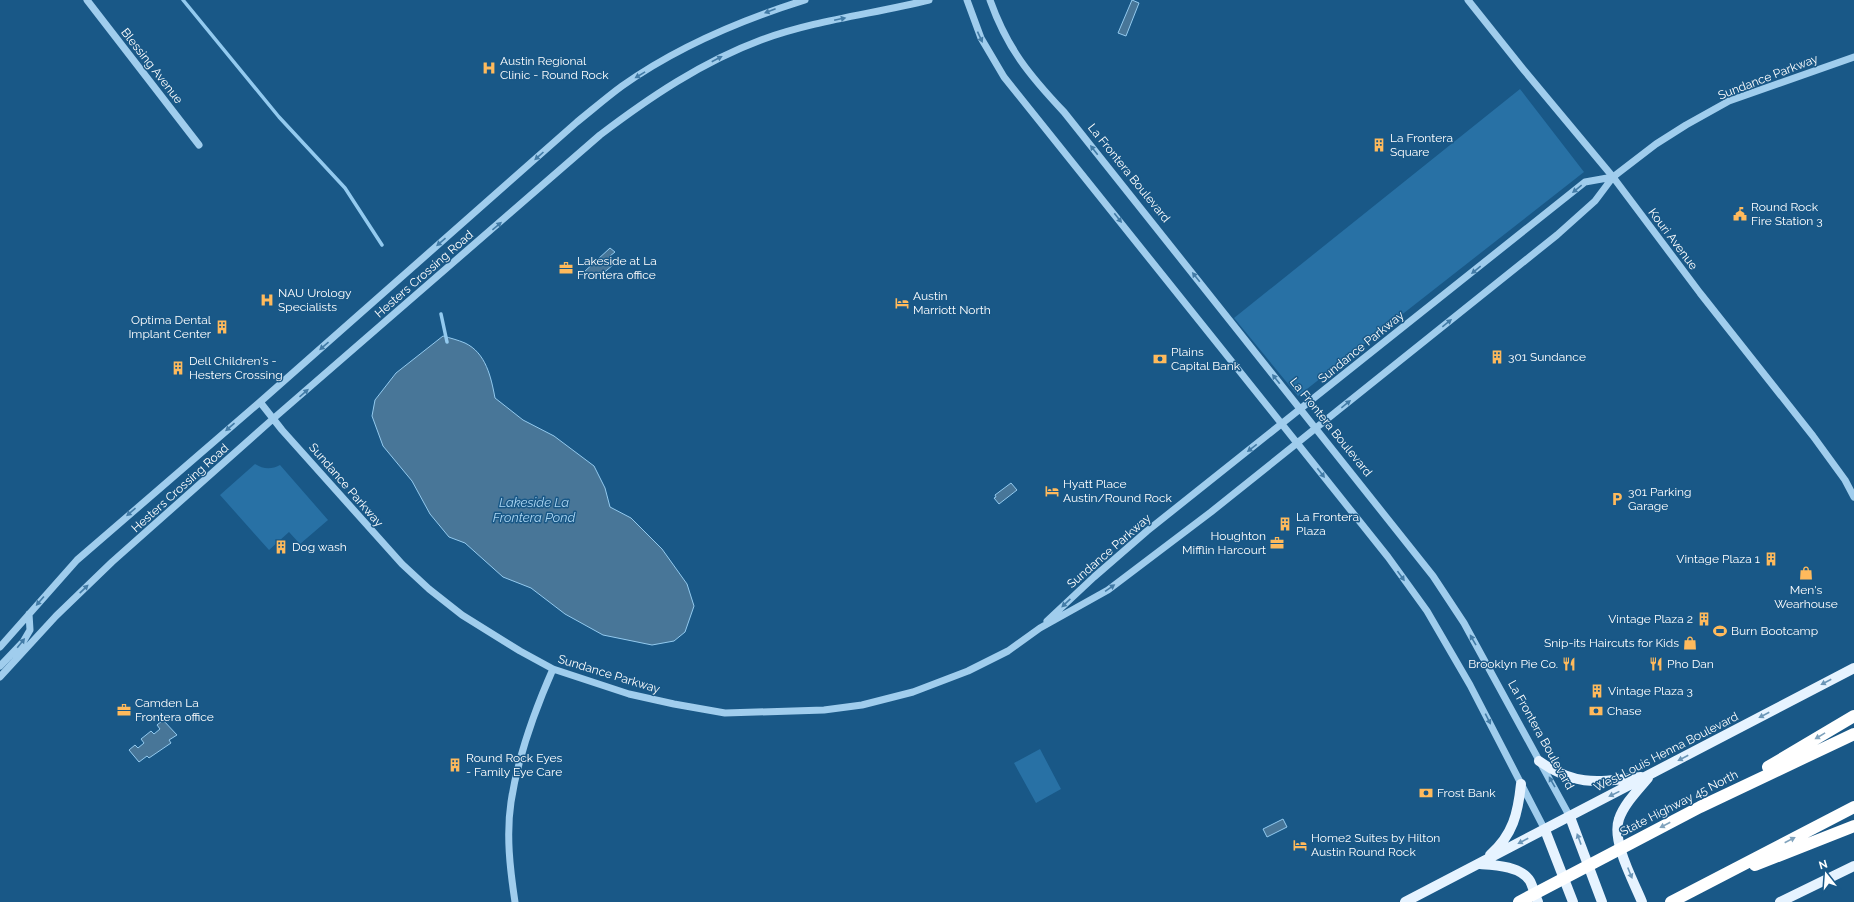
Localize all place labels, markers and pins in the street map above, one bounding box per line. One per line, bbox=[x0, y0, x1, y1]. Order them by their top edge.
place label: Austin Regional Clinic - Round Rock bbox=[500, 54, 609, 82]
hospital icon: Austin Regional Clinic - Round Rock bbox=[481, 60, 497, 76]
place label: La Frontera Square bbox=[1390, 131, 1453, 159]
building icon: La Frontera Square bbox=[1371, 137, 1387, 153]
place label: Round Rock Fire Station 3 bbox=[1751, 200, 1823, 228]
public building icon: Round Rock Fire Station 3 bbox=[1732, 206, 1748, 222]
place label: Lakeside at La Frontera office bbox=[577, 254, 657, 282]
office icon: Lakeside at La Frontera office bbox=[558, 260, 574, 276]
place label: NAU Urology Specialists bbox=[278, 286, 352, 314]
place label: Austin Marriott North bbox=[913, 289, 991, 317]
hospital icon: NAU Urology Specialists bbox=[259, 292, 275, 308]
hotel icon: Austin Marriott North bbox=[894, 295, 910, 311]
place label: Optima Dental Implant Center bbox=[128, 313, 212, 341]
building icon: Optima Dental Implant Center bbox=[214, 319, 230, 335]
place label: Plains Capital Bank bbox=[1171, 345, 1241, 373]
building icon: 301 Sundance bbox=[1489, 349, 1505, 365]
place label: 301 Sundance bbox=[1508, 350, 1586, 364]
bank icon: Plains Capital Bank bbox=[1152, 351, 1168, 367]
place label: Dell Children's - Hesters Crossing bbox=[189, 354, 283, 382]
building icon: Dell Children's - Hesters Crossing bbox=[170, 360, 186, 376]
place label: Hyatt Place Austin/Round Rock bbox=[1063, 477, 1173, 505]
hotel icon: Hyatt Place Austin/Round Rock bbox=[1044, 483, 1060, 499]
place label: 301 Parking Garage bbox=[1628, 485, 1691, 513]
parking icon: 301 Parking Garage bbox=[1609, 491, 1625, 507]
place label: La Frontera Plaza bbox=[1296, 510, 1359, 538]
building icon: La Frontera Plaza bbox=[1277, 516, 1293, 532]
place label: Houghton Mifflin Harcourt bbox=[1182, 529, 1266, 557]
office icon: Houghton Mifflin Harcourt bbox=[1269, 535, 1285, 551]
building icon: Dog wash bbox=[273, 539, 289, 555]
place label: Dog wash bbox=[292, 540, 347, 554]
building icon: Vintage Plaza 1 bbox=[1763, 551, 1779, 567]
place label: Vintage Plaza 1 bbox=[1676, 552, 1760, 566]
shop icon: Men's Wearhouse bbox=[1798, 565, 1814, 581]
place label: Men's Wearhouse bbox=[1774, 583, 1838, 611]
building icon: Vintage Plaza 2 bbox=[1696, 611, 1712, 627]
place label: Vintage Plaza 2 bbox=[1608, 612, 1693, 626]
sports icon: Burn Bootcamp bbox=[1712, 623, 1728, 639]
place label: Burn Bootcamp bbox=[1731, 624, 1818, 638]
shop icon: Snip-its Haircuts for Kids bbox=[1682, 635, 1698, 651]
place label: Snip-its Haircuts for Kids bbox=[1544, 636, 1679, 650]
restaurant icon: Brooklyn Pie Co. bbox=[1561, 656, 1577, 672]
restaurant icon: Pho Dan bbox=[1648, 656, 1664, 672]
place label: Brooklyn Pie Co. bbox=[1468, 657, 1558, 671]
place label: Pho Dan bbox=[1667, 657, 1714, 671]
building icon: Vintage Plaza 3 bbox=[1589, 683, 1605, 699]
place label: Vintage Plaza 3 bbox=[1608, 684, 1693, 698]
place label: Camden La Frontera office bbox=[135, 696, 214, 724]
office icon: Camden La Frontera office bbox=[116, 702, 132, 718]
bank icon: Chase bbox=[1588, 703, 1604, 719]
place label: Chase bbox=[1607, 704, 1642, 718]
place label: Round Rock Eyes - Family Eye Care bbox=[466, 751, 563, 779]
building icon: Round Rock Eyes - Family Eye Care bbox=[447, 757, 463, 773]
bank icon: Frost Bank bbox=[1418, 785, 1434, 801]
place label: Frost Bank bbox=[1437, 786, 1496, 800]
place label: Home2 Suites by Hilton Austin Round Rock bbox=[1311, 831, 1440, 859]
hotel icon: Home2 Suites by Hilton Austin Round Rock bbox=[1292, 837, 1308, 853]

